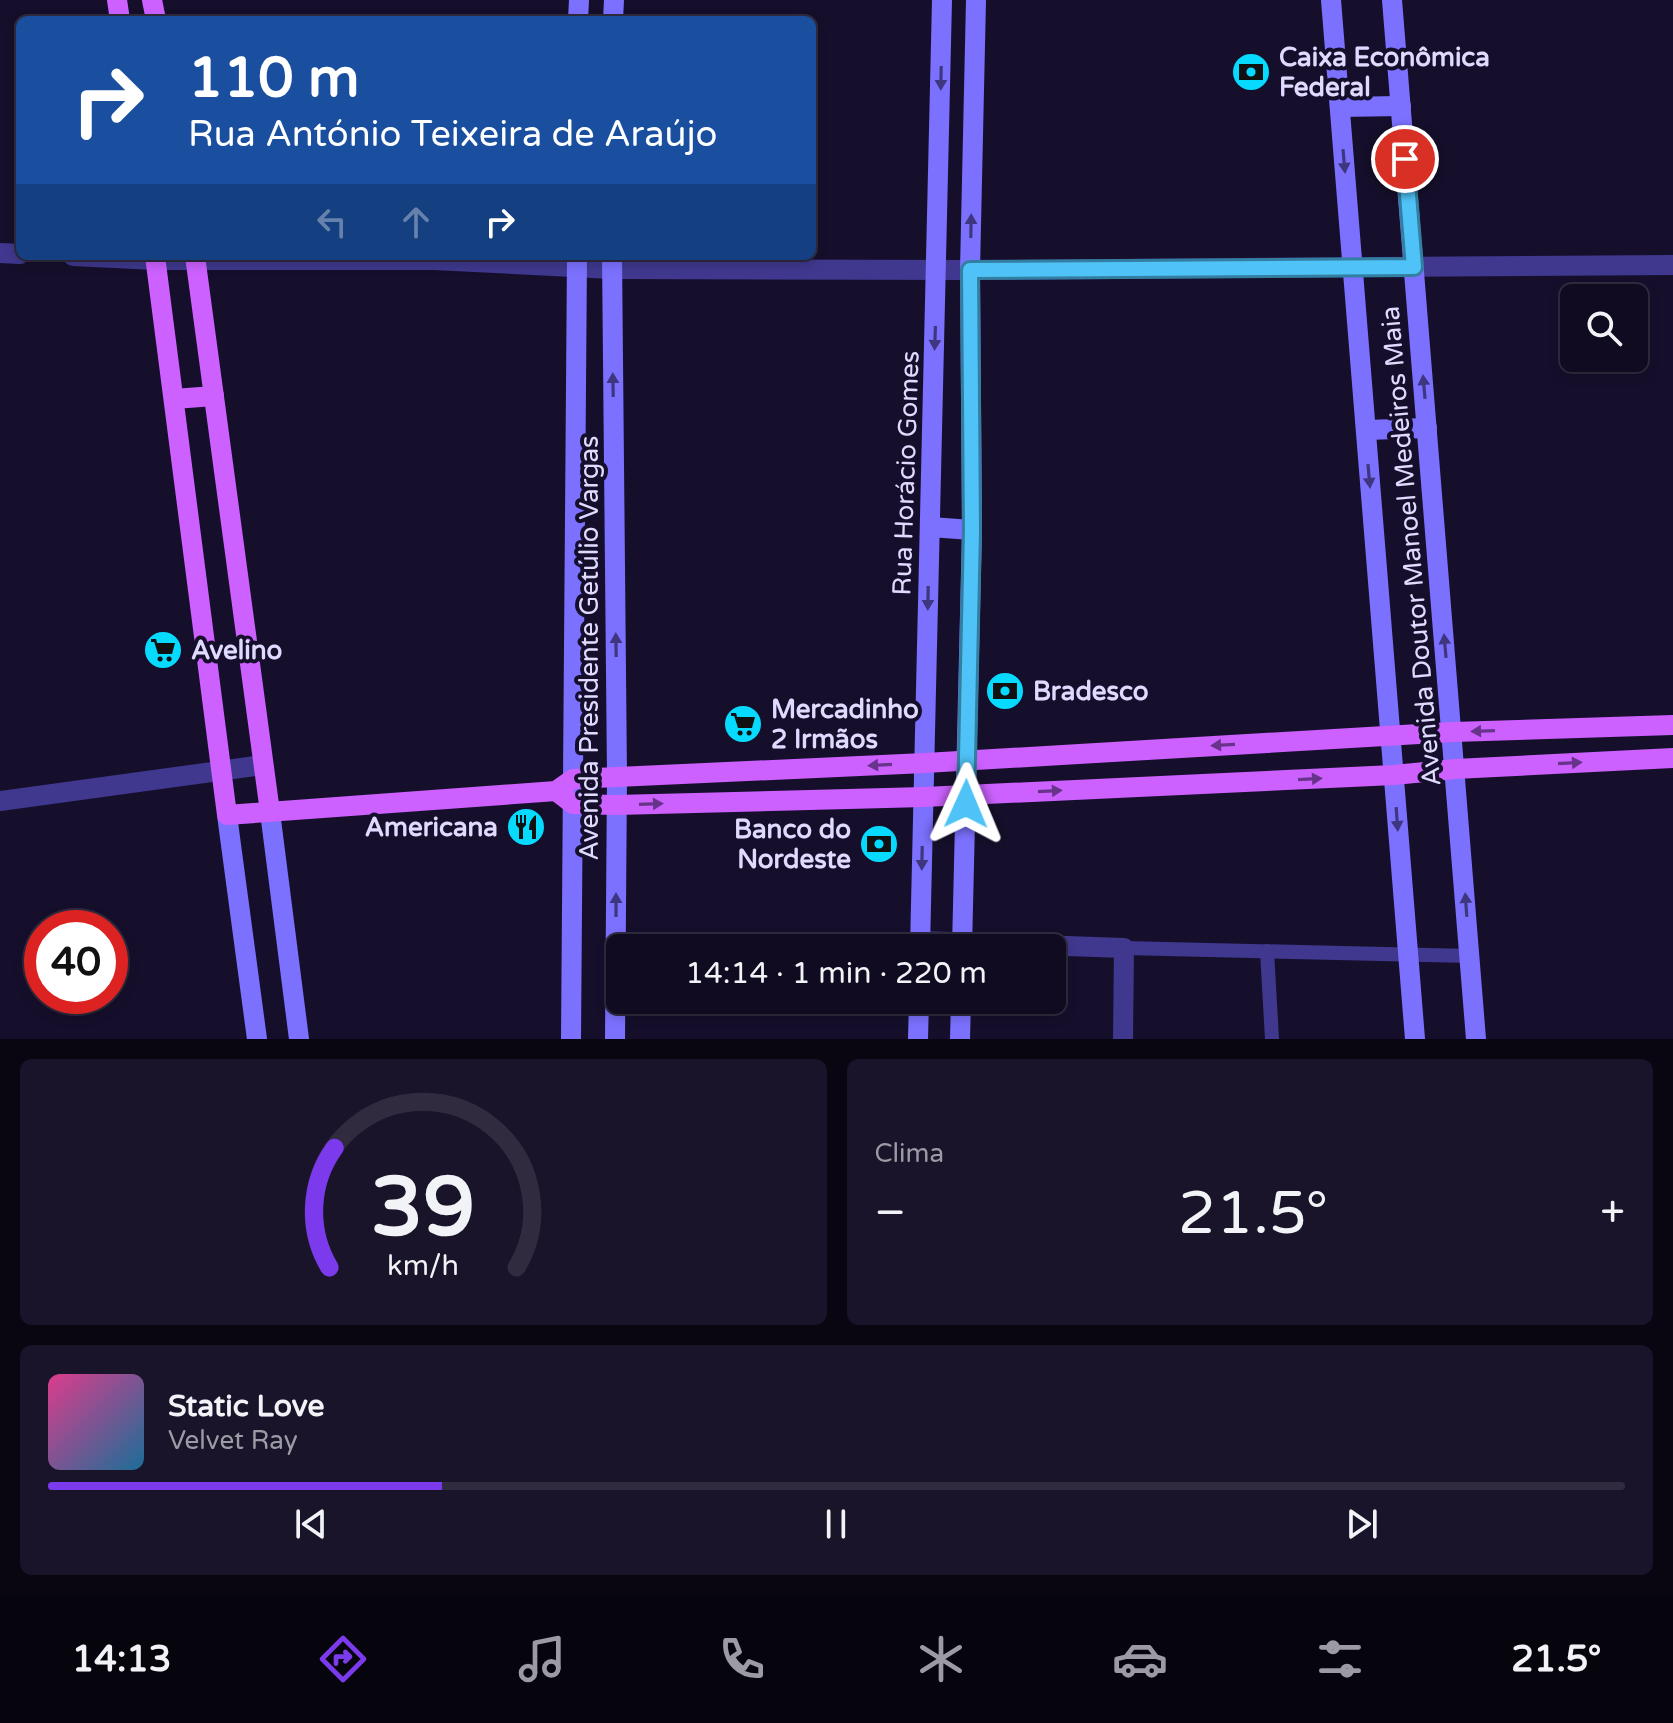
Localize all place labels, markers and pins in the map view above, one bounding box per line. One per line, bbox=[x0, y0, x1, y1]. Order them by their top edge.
place label: Caixa Econômica Federal bbox=[1279, 42, 1490, 103]
bank icon: Caixa Econômica Federal bbox=[1230, 51, 1272, 93]
pin bbox=[1371, 125, 1439, 193]
supermarket icon: Avelino bbox=[142, 629, 184, 671]
place label: Avelino bbox=[191, 635, 283, 666]
bank icon: Bradesco bbox=[984, 670, 1026, 712]
place label: Bradesco bbox=[1033, 676, 1149, 707]
place label: Mercadinho 2 Irmãos bbox=[771, 694, 919, 755]
supermarket icon: Mercadinho 2 Irmãos bbox=[722, 703, 764, 745]
restaurant icon: Americana bbox=[505, 806, 547, 848]
place label: Americana bbox=[365, 812, 498, 843]
place label: Banco do Nordeste bbox=[734, 814, 851, 875]
bank icon: Banco do Nordeste bbox=[858, 823, 900, 865]

